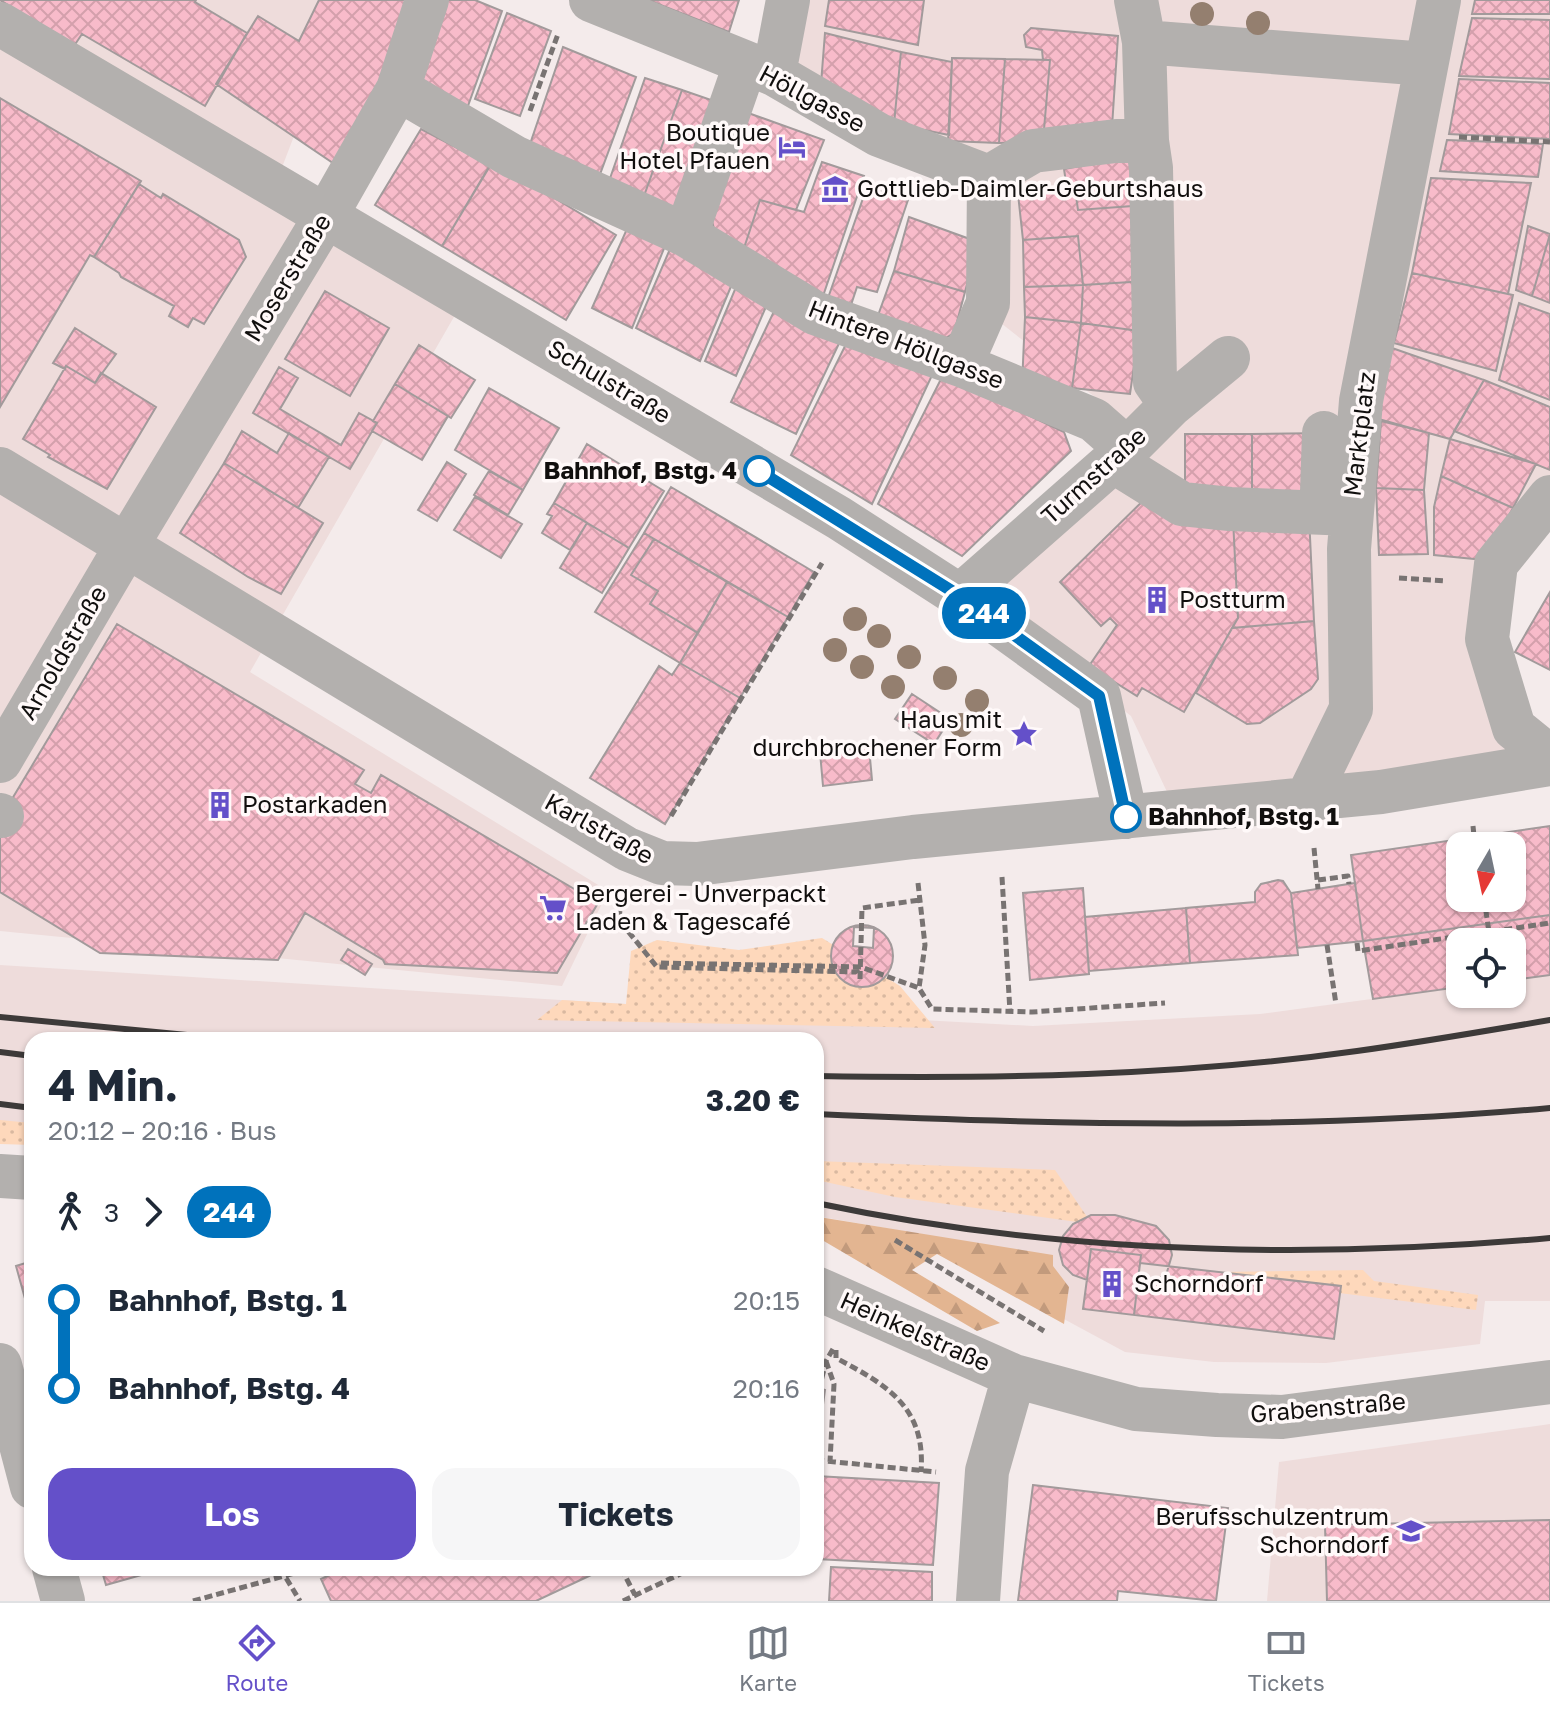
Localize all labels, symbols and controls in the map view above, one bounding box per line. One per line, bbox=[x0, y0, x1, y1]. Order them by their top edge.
street label: Höllgasse bbox=[755, 58, 870, 138]
place label: Boutique Hotel Pfauen bbox=[619, 117, 770, 174]
hotel icon: Boutique Hotel Pfauen bbox=[777, 132, 807, 162]
place label: Gottlieb-Daimler-Geburtshaus bbox=[857, 173, 1203, 202]
museum icon: Gottlieb-Daimler-Geburtshaus bbox=[820, 174, 850, 204]
street label: Moserstraße bbox=[237, 208, 336, 346]
street label: Hintere Höllgasse bbox=[805, 293, 1008, 394]
street label: Schulstraße bbox=[543, 333, 676, 429]
street label: Marktplatz bbox=[1336, 370, 1381, 498]
street label: Turmstraße bbox=[1035, 420, 1151, 529]
place label: Bahnhof, Bstg. 4 bbox=[543, 455, 737, 484]
marker: Bahnhof, Bstg. 4 bbox=[744, 456, 774, 486]
street label: Arnoldstraße bbox=[12, 580, 112, 724]
place label: Postturm bbox=[1179, 584, 1286, 613]
building icon: Postturm bbox=[1142, 585, 1172, 615]
line badge: 244 bbox=[938, 587, 1030, 639]
text: 244 bbox=[958, 596, 1010, 629]
place label: Haus mit durchbrochener Form bbox=[753, 704, 1002, 761]
place icon: Haus mit durchbrochener Form bbox=[1009, 719, 1039, 749]
street label: Karlstraße bbox=[540, 786, 659, 869]
place label: Postarkaden bbox=[242, 789, 387, 818]
building icon: Postarkaden bbox=[205, 790, 235, 820]
place label: Bahnhof, Bstg. 1 bbox=[1148, 801, 1339, 830]
marker: Bahnhof, Bstg. 1 bbox=[1111, 802, 1141, 832]
north arrow bbox=[1446, 832, 1526, 912]
map controls bbox=[1446, 832, 1526, 1008]
place label: Bergerei - Unverpackt Laden & Tagescafé bbox=[575, 878, 826, 935]
supermarket icon: Bergerei - Unverpackt Laden & Tagescafé bbox=[538, 893, 568, 923]
button: locate bbox=[1446, 928, 1526, 1008]
text: 4 Min. bbox=[48, 1058, 178, 1111]
text: 3.20 € bbox=[706, 1082, 800, 1118]
text: 20:12 – 20:16 · Bus bbox=[48, 1115, 277, 1146]
icon: walk bbox=[48, 1190, 92, 1234]
icon: forward bbox=[131, 1190, 175, 1234]
text: 244 bbox=[203, 1195, 255, 1228]
text: 3 bbox=[104, 1197, 119, 1228]
place label: Schorndorf bbox=[1134, 1268, 1264, 1297]
building icon: Schorndorf bbox=[1097, 1269, 1127, 1299]
text: Bahnhof, Bstg. 1 bbox=[108, 1282, 347, 1318]
text: 20:15 bbox=[733, 1285, 800, 1316]
street label: Heinkelstraße bbox=[836, 1285, 995, 1377]
text: Bahnhof, Bstg. 4 bbox=[108, 1370, 350, 1406]
text: 20:16 bbox=[733, 1373, 800, 1404]
street label: Grabenstraße bbox=[1249, 1385, 1407, 1428]
button: Los bbox=[48, 1468, 416, 1560]
button: Tickets bbox=[432, 1468, 800, 1560]
place label: Berufsschulzentrum Schorndorf bbox=[1155, 1501, 1389, 1558]
school or university icon: Berufsschulzentrum Schorndorf bbox=[1396, 1516, 1426, 1546]
tab: Route bbox=[225, 1621, 288, 1696]
tab: Karte bbox=[739, 1621, 797, 1696]
tab: Tickets bbox=[1248, 1621, 1325, 1696]

